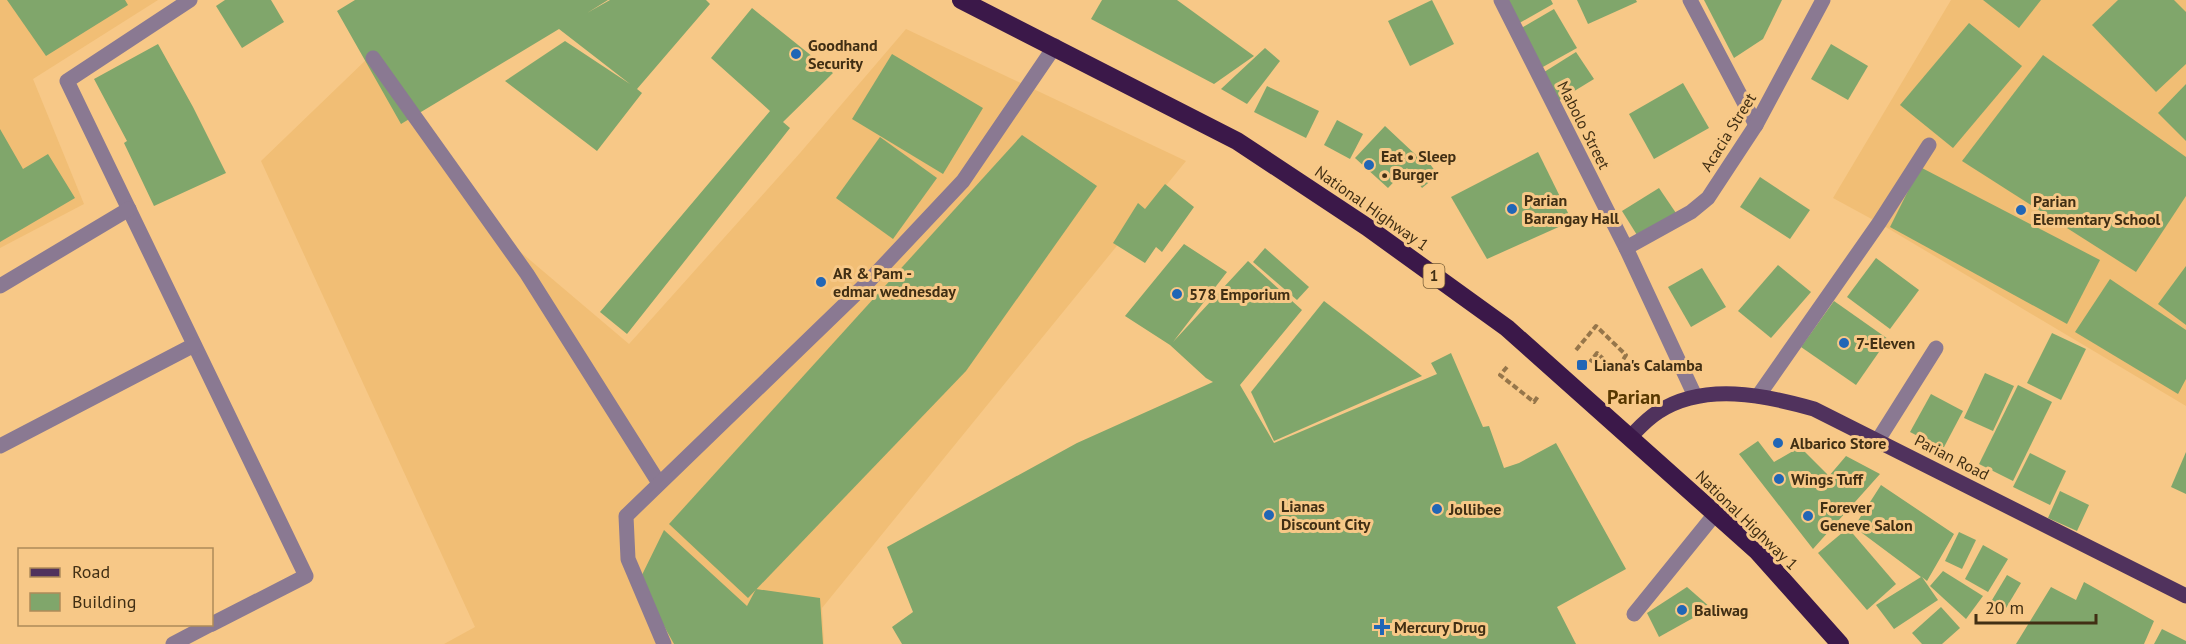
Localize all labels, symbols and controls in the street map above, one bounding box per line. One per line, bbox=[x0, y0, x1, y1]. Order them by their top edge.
place label: Goodhand Security bbox=[808, 35, 878, 73]
marker: Goodhand Security bbox=[789, 47, 803, 61]
street label: Mabolo Street bbox=[1553, 78, 1615, 173]
street label: Acacia Street bbox=[1696, 89, 1760, 175]
place label: Eat • Sleep • Burger bbox=[1381, 146, 1457, 184]
marker: Eat • Sleep • Burger bbox=[1362, 158, 1376, 172]
street label: National Highway 1 bbox=[1311, 161, 1433, 255]
place label: Parian Barangay Hall bbox=[1524, 190, 1619, 228]
place label: Parian Elementary School bbox=[2033, 191, 2160, 229]
marker: Parian Barangay Hall bbox=[1505, 202, 1519, 216]
marker: Parian Elementary School bbox=[2014, 203, 2028, 217]
place label: AR & Pam - edmar wednesday bbox=[833, 263, 956, 301]
road number: 1 bbox=[1424, 264, 1444, 288]
marker: AR & Pam - edmar wednesday bbox=[814, 275, 828, 289]
place label: 578 Emporium bbox=[1189, 284, 1290, 304]
marker: 578 Emporium bbox=[1170, 287, 1184, 301]
place label: 7-Eleven bbox=[1856, 333, 1915, 353]
marker: 7-Eleven bbox=[1837, 336, 1851, 350]
place label: Liana's Calamba bbox=[1594, 355, 1703, 375]
marker: Liana's Calamba bbox=[1575, 358, 1589, 372]
district label: Parian bbox=[1607, 384, 1661, 410]
street label: Parian Road bbox=[1911, 430, 1993, 484]
place label: Albarico Store bbox=[1790, 433, 1886, 453]
marker: Albarico Store bbox=[1771, 436, 1785, 450]
street label: National Highway 1 bbox=[1692, 466, 1802, 574]
place label: Wings Tuff bbox=[1791, 469, 1864, 489]
marker: Wings Tuff bbox=[1772, 472, 1786, 486]
place label: Lianas Discount City bbox=[1281, 496, 1371, 534]
place label: Forever Geneve Salon bbox=[1820, 497, 1913, 535]
place label: Jollibee bbox=[1448, 499, 1501, 519]
marker: Jollibee bbox=[1430, 502, 1444, 516]
marker: Lianas Discount City bbox=[1262, 508, 1276, 522]
marker: Forever Geneve Salon bbox=[1801, 509, 1815, 523]
legend bbox=[18, 548, 213, 626]
text: Road bbox=[72, 560, 110, 583]
scale bar bbox=[1976, 587, 2096, 625]
text: Building bbox=[72, 590, 136, 613]
text: 20 m bbox=[1985, 596, 2024, 619]
place label: Baliwag bbox=[1694, 600, 1748, 620]
marker: Baliwag bbox=[1675, 603, 1689, 617]
place label: Mercury Drug bbox=[1394, 617, 1486, 637]
marker: Mercury Drug bbox=[1375, 620, 1389, 634]

